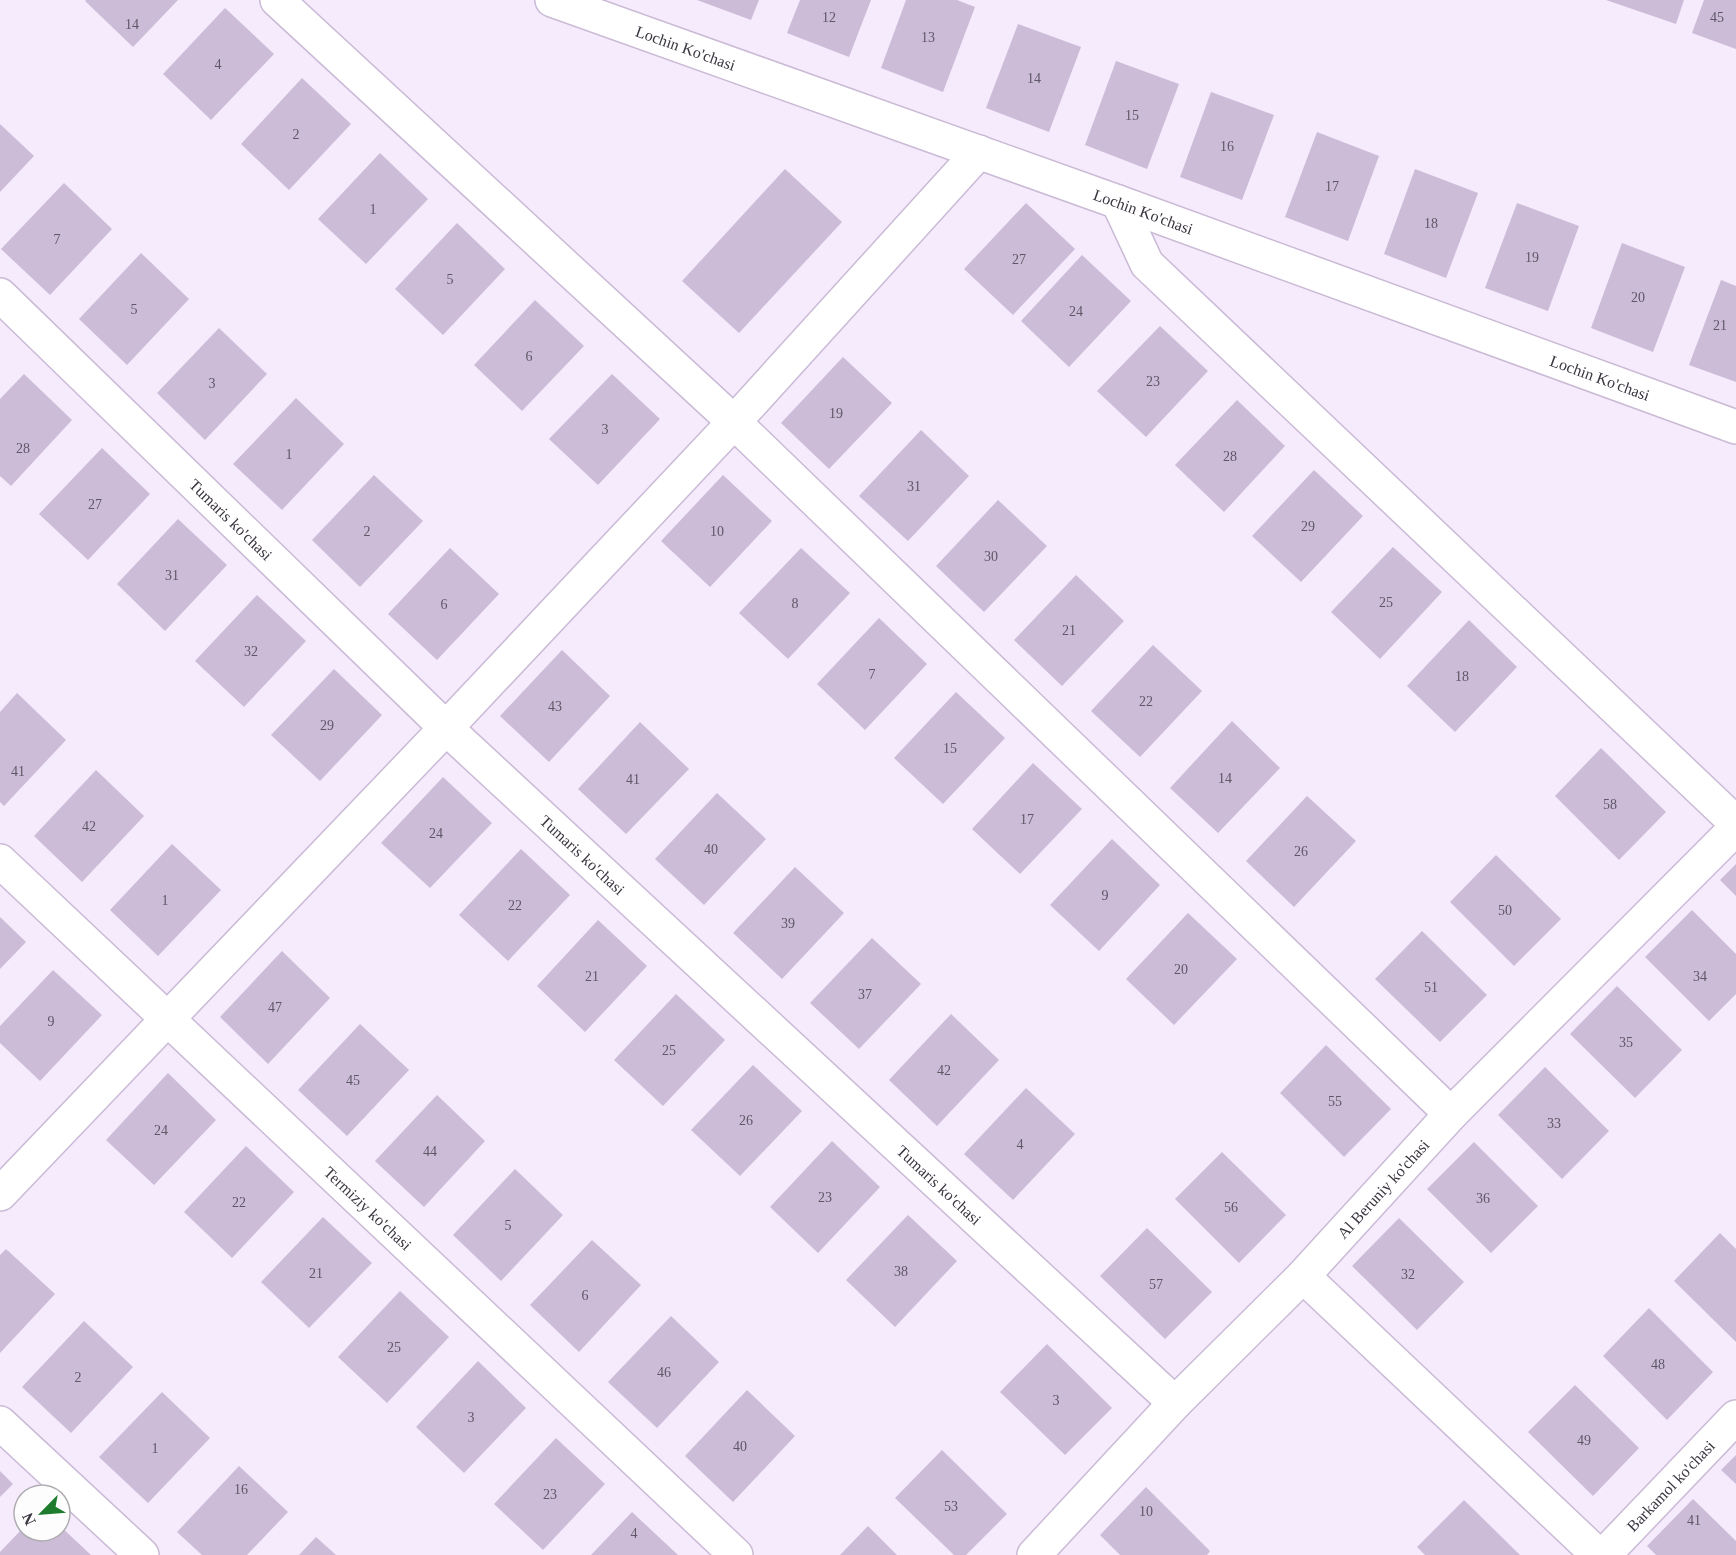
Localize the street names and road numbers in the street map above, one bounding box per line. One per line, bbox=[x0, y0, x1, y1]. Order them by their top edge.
street label: Lochin Ko'chasi bbox=[634, 22, 738, 74]
street label: Lochin Ko'chasi bbox=[1091, 185, 1196, 237]
street label: Lochin Ko'chasi bbox=[1548, 352, 1653, 404]
street label: Tumaris ko'chasi bbox=[186, 475, 276, 564]
street label: Tumaris ko'chasi bbox=[537, 812, 629, 898]
street label: Al Beruniy ko'chasi bbox=[1334, 1135, 1432, 1241]
street label: Tumaris ko'chasi bbox=[894, 1142, 985, 1228]
street label: Termiziy ko'chasi bbox=[321, 1163, 416, 1254]
street label: Barkamol ko'chasi bbox=[1623, 1436, 1718, 1534]

